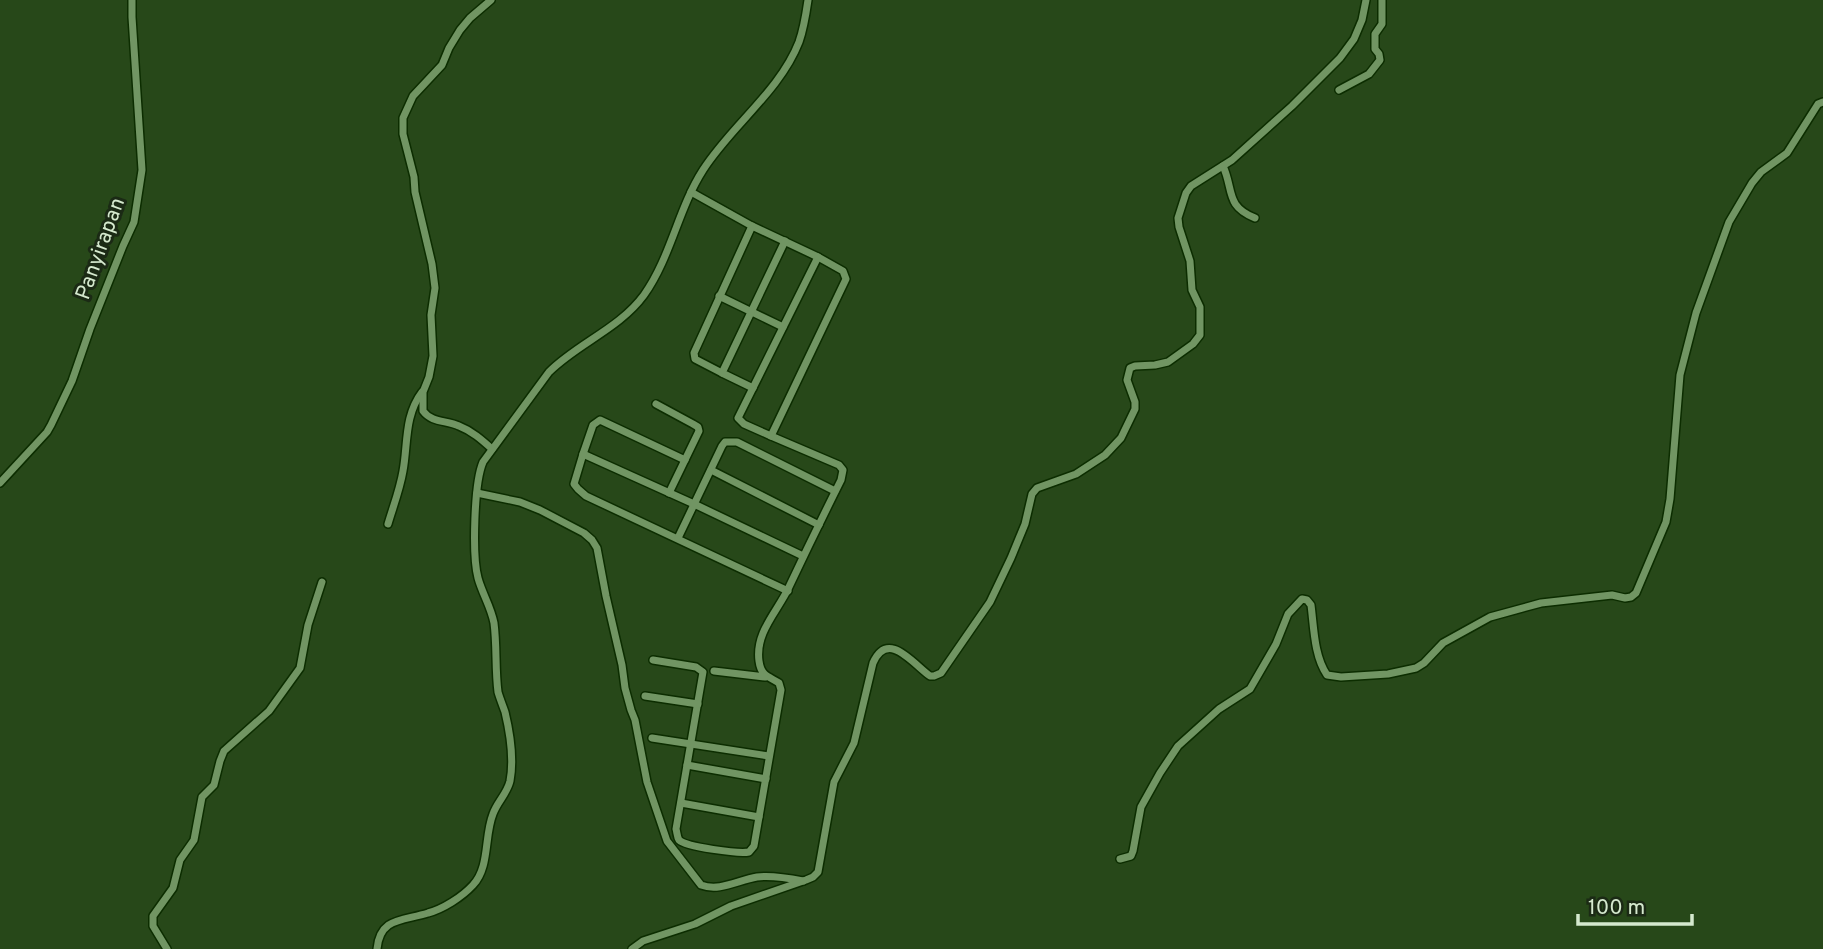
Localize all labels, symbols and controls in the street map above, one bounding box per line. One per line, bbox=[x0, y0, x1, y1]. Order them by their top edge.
street label: Panyirapan bbox=[70, 194, 132, 304]
scale bar bbox=[1578, 883, 1692, 927]
text: 100 m bbox=[1588, 895, 1645, 922]

